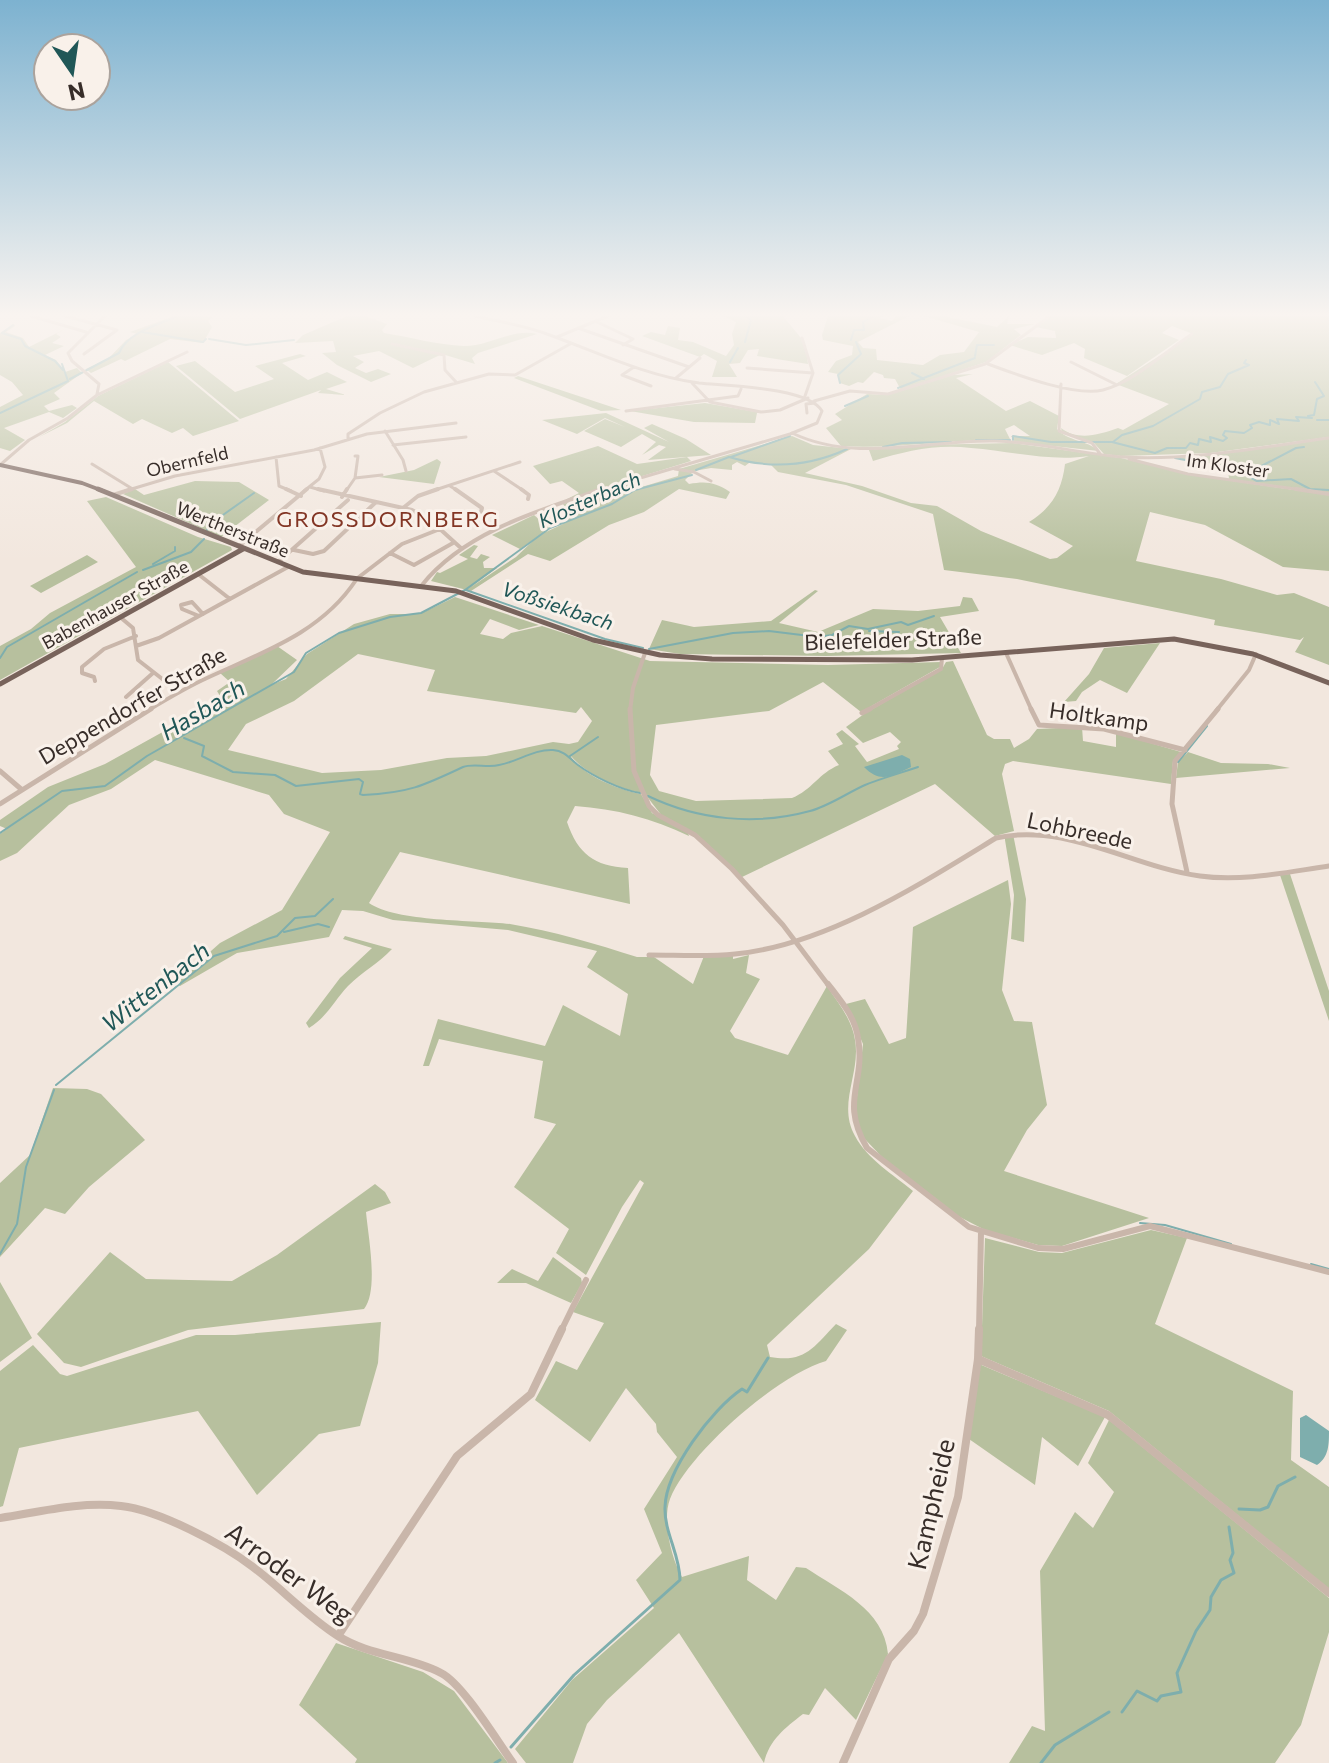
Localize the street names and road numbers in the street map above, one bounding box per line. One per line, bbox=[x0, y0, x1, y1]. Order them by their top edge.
street label: Obernfeld bbox=[144, 441, 230, 481]
street label: Im Kloster bbox=[1185, 448, 1271, 482]
street label: Wertherstraße bbox=[173, 496, 293, 562]
street label: Babenhauser Straße bbox=[38, 555, 192, 653]
street label: Bielefelder Straße bbox=[804, 622, 982, 656]
street label: Deppendorfer Straße bbox=[33, 640, 231, 770]
street label: Holtkamp bbox=[1048, 696, 1150, 736]
street label: Lohbreede bbox=[1025, 806, 1135, 854]
street label: Kampheide bbox=[900, 1436, 960, 1572]
street label: Arroder Weg bbox=[220, 1515, 360, 1629]

